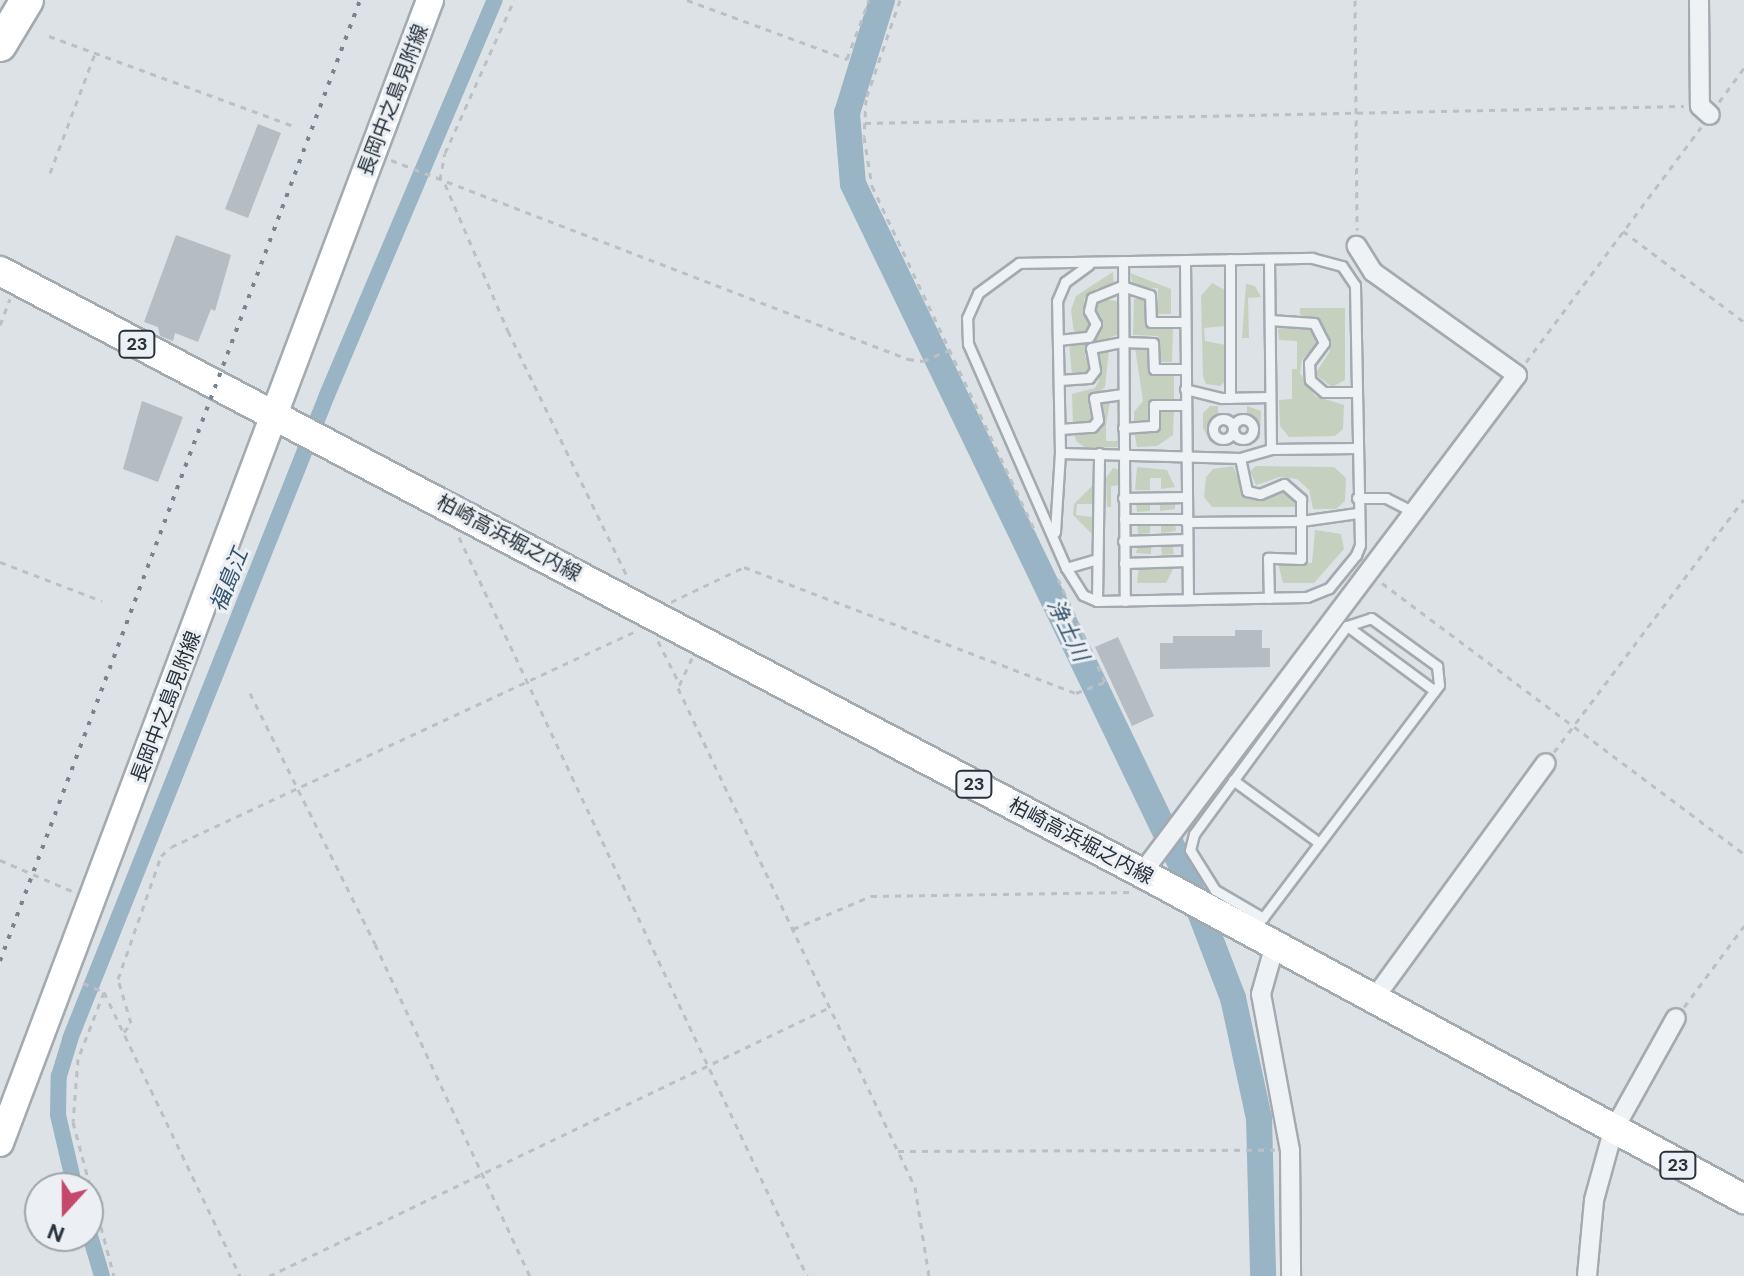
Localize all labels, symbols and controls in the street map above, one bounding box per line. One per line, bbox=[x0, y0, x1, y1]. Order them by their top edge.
street label: 長岡中之島見附線 bbox=[353, 21, 433, 179]
road number: 23 bbox=[117, 330, 157, 358]
street label: 柏崎高浜堀之内線 bbox=[433, 490, 585, 586]
water label: 福島江 bbox=[204, 544, 254, 616]
water label: 浄土川 bbox=[1042, 595, 1094, 665]
street label: 長岡中之島見附線 bbox=[126, 628, 206, 786]
road number: 23 bbox=[954, 770, 994, 798]
street label: 柏崎高浜堀之内線 bbox=[1005, 793, 1157, 889]
road number: 23 bbox=[1658, 1151, 1698, 1179]
north arrow bbox=[24, 1172, 104, 1252]
text: N bbox=[43, 1217, 69, 1249]

